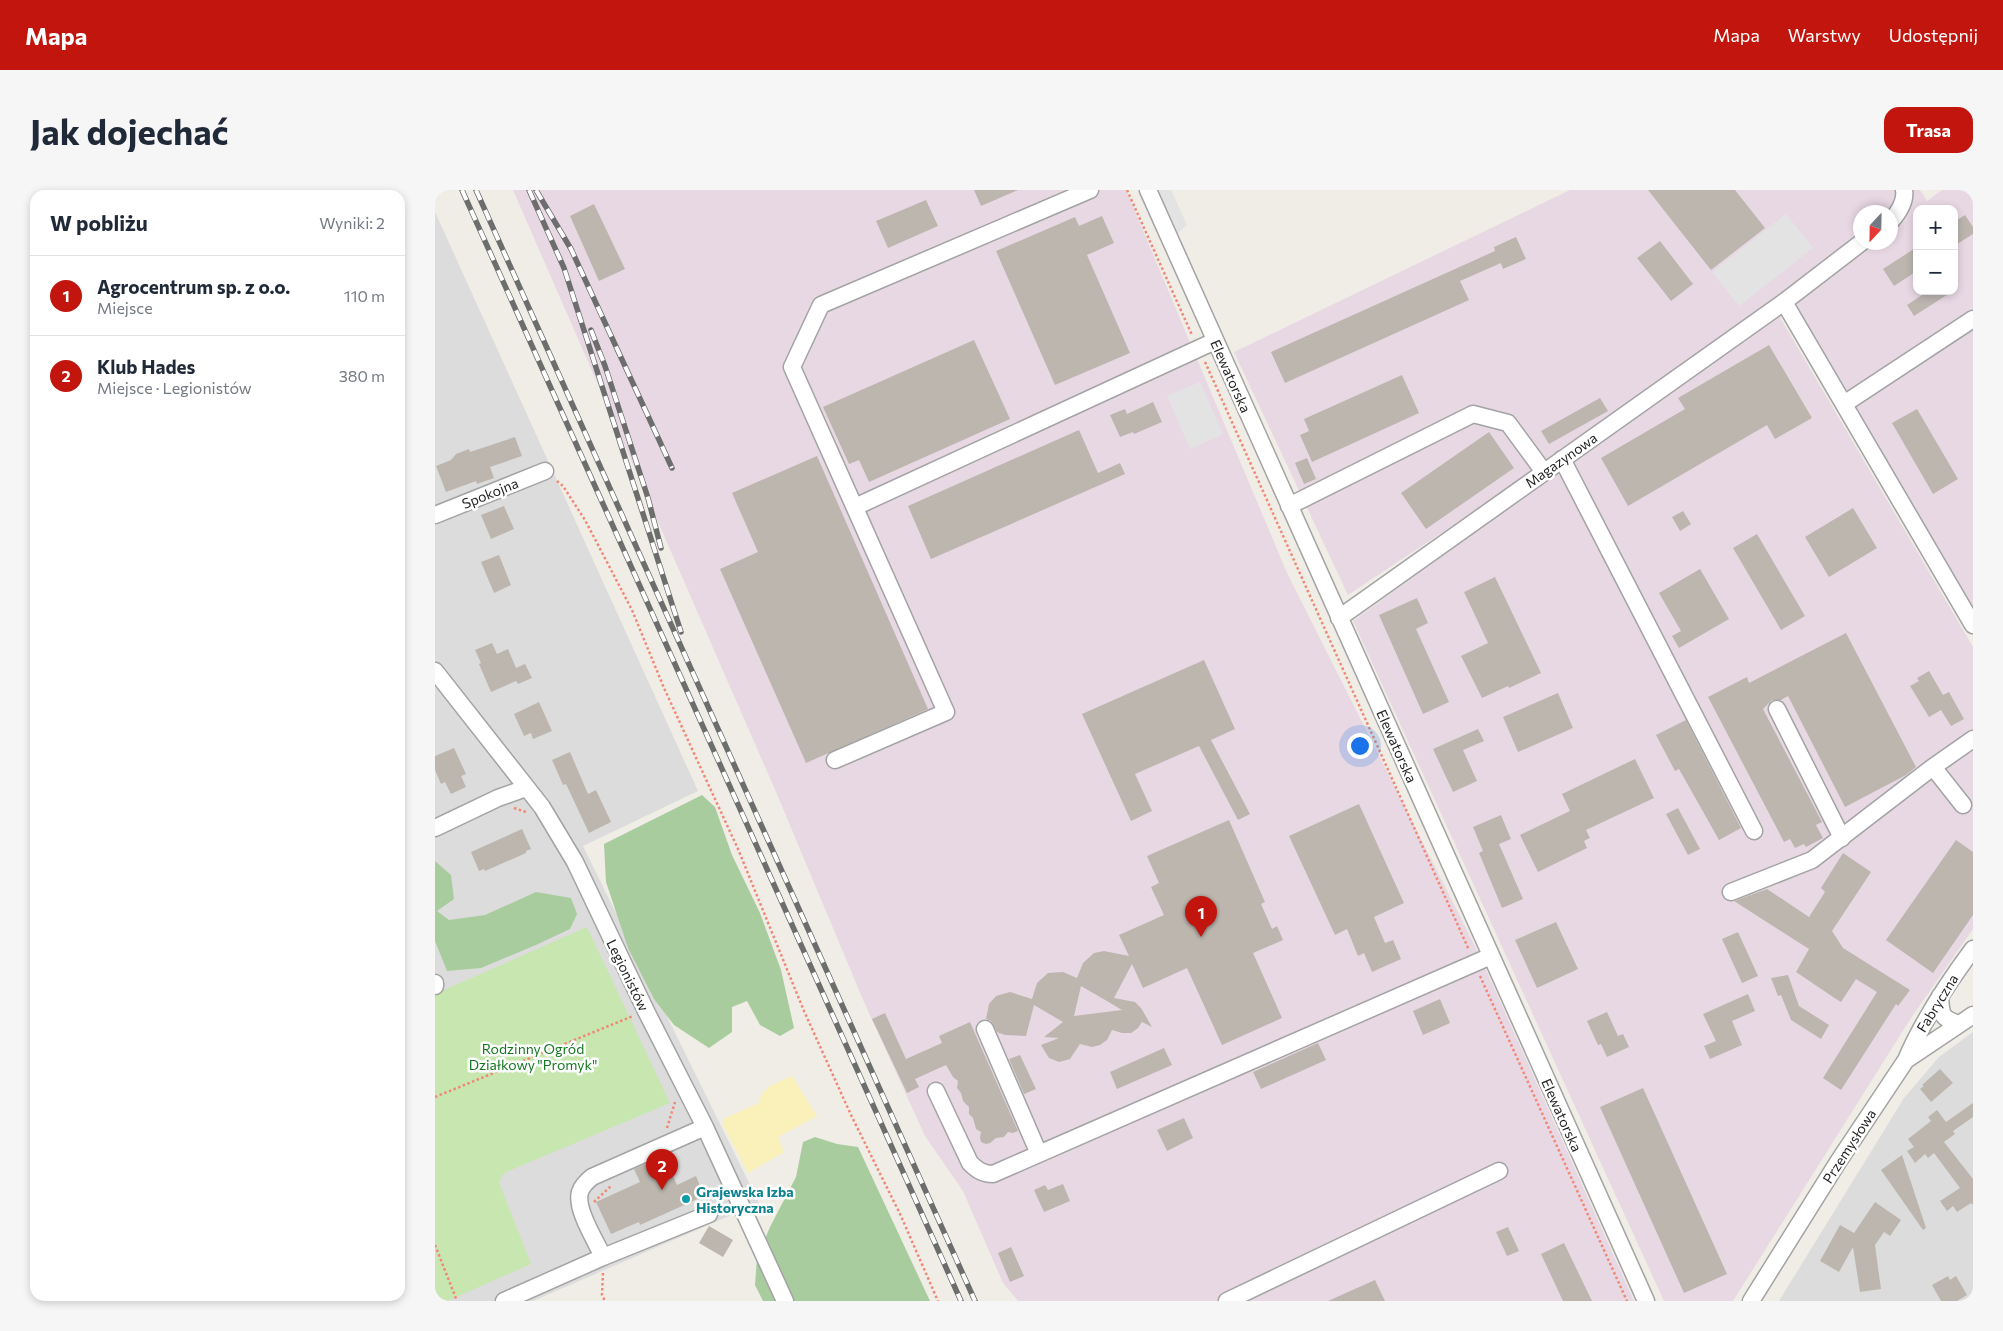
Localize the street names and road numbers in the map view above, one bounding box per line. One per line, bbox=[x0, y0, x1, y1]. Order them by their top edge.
street label: Elewatorska bbox=[1207, 337, 1255, 415]
street label: Magazynowa bbox=[1522, 429, 1600, 491]
street label: Spokojna bbox=[459, 474, 521, 512]
street label: Elewatorska bbox=[1373, 707, 1421, 785]
street label: Legionistów bbox=[603, 936, 653, 1014]
street label: Fabryczna bbox=[1913, 971, 1961, 1035]
street label: Elewatorska bbox=[1538, 1076, 1586, 1154]
street label: Przemysłowa bbox=[1819, 1106, 1879, 1186]

